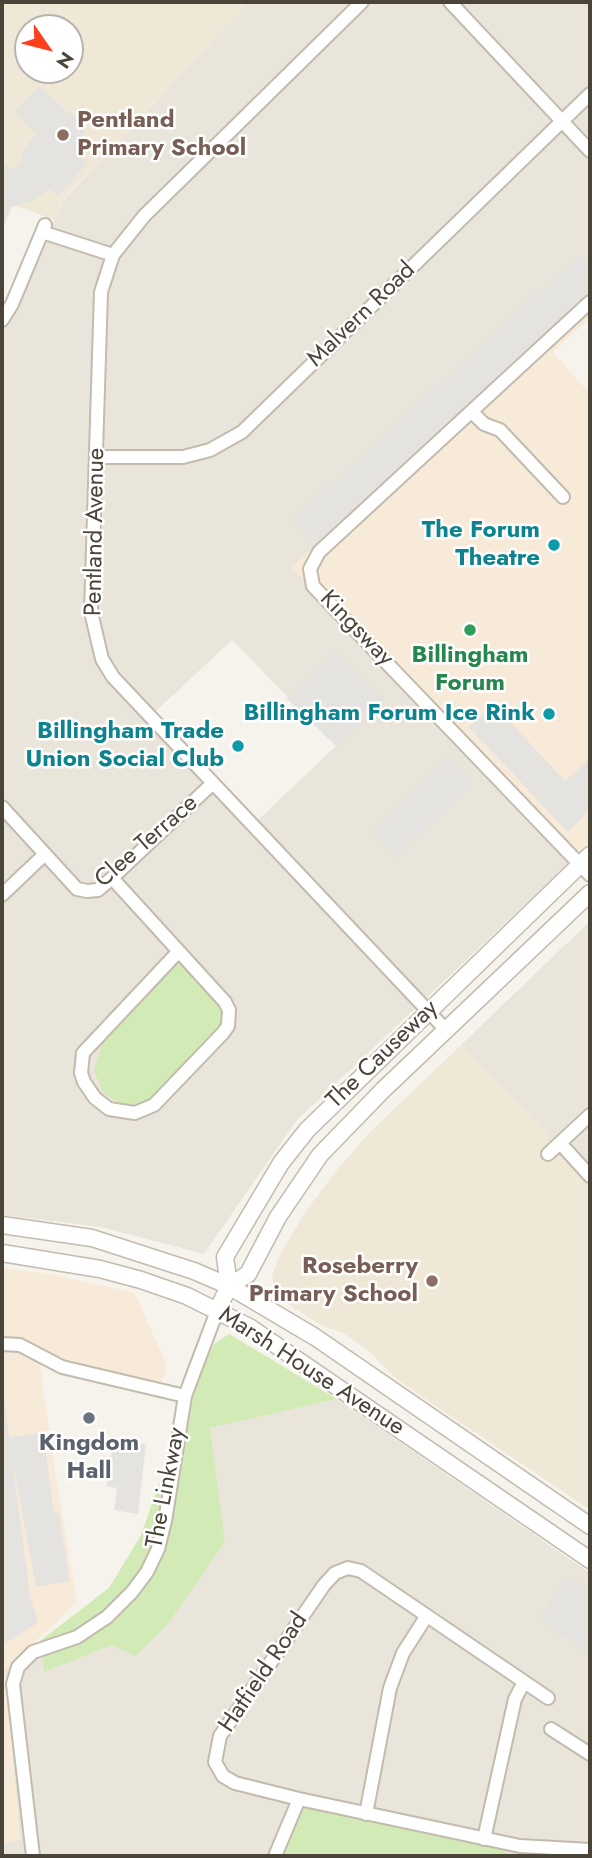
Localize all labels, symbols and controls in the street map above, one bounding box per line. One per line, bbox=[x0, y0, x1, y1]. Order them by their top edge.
north arrow bbox=[14, 14, 84, 84]
text: N bbox=[50, 46, 80, 74]
place label: Pentland Primary School bbox=[77, 107, 246, 163]
marker: Pentland Primary School bbox=[55, 127, 71, 143]
street label: Malvern Road bbox=[302, 256, 422, 374]
street label: Pentland Avenue bbox=[80, 448, 112, 616]
place label: The Forum Theatre bbox=[422, 517, 540, 573]
marker: The Forum Theatre bbox=[546, 537, 562, 553]
street label: Kingsway bbox=[313, 585, 399, 673]
marker: Billingham Forum bbox=[462, 622, 478, 638]
place label: Billingham Forum bbox=[412, 642, 528, 698]
place label: Billingham Forum Ice Rink bbox=[243, 700, 535, 728]
marker: Billingham Forum Ice Rink bbox=[541, 706, 557, 722]
place label: Billingham Trade Union Social Club bbox=[25, 718, 224, 774]
marker: Billingham Trade Union Social Club bbox=[230, 738, 246, 754]
street label: Clee Terrace bbox=[90, 790, 204, 894]
street label: The Causeway bbox=[321, 995, 445, 1115]
place label: Roseberry Primary School bbox=[249, 1253, 418, 1309]
marker: Roseberry Primary School bbox=[424, 1273, 440, 1289]
street label: Marsh House Avenue bbox=[213, 1301, 409, 1443]
marker: Kingdom Hall bbox=[81, 1410, 97, 1426]
street label: The Linkway bbox=[141, 1425, 193, 1551]
place label: Kingdom Hall bbox=[39, 1430, 139, 1486]
street label: Hatfield Road bbox=[213, 1608, 315, 1738]

